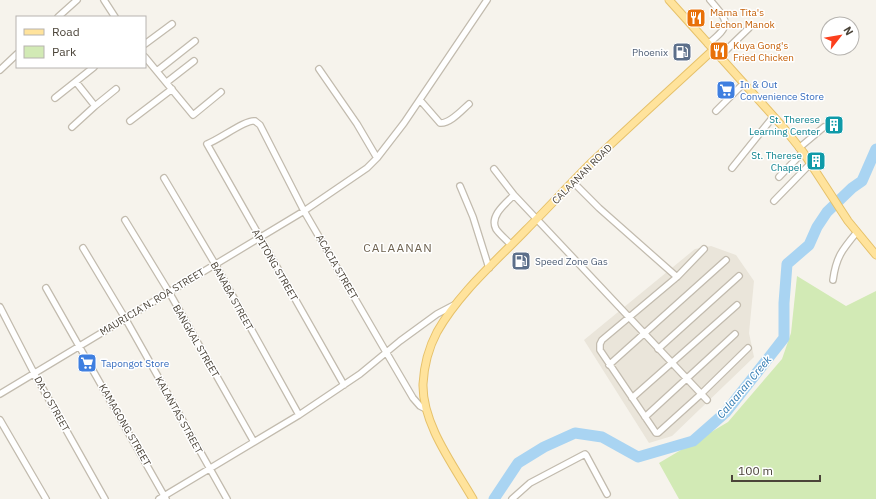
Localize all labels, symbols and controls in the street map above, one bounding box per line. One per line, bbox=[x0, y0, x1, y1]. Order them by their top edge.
place label: Mama Tita's Lechon Manok bbox=[710, 6, 775, 31]
restaurant icon: Mama Tita's Lechon Manok bbox=[685, 7, 707, 29]
legend bbox=[16, 16, 146, 68]
north arrow bbox=[820, 16, 860, 56]
text: Road bbox=[52, 24, 80, 39]
text: N bbox=[841, 24, 857, 38]
place label: Kuya Gong's Fried Chicken bbox=[733, 39, 794, 64]
restaurant icon: Kuya Gong's Fried Chicken bbox=[708, 40, 730, 62]
fuel station icon: Phoenix bbox=[671, 41, 693, 63]
text: Park bbox=[52, 44, 77, 59]
place label: Phoenix bbox=[632, 46, 668, 59]
place label: In & Out Convenience Store bbox=[740, 78, 824, 103]
supermarket icon: In & Out Convenience Store bbox=[715, 79, 737, 101]
place label: St. Therese Learning Center bbox=[749, 113, 821, 138]
building icon: St. Therese Learning Center bbox=[823, 114, 845, 136]
street label: CALAANAN ROAD bbox=[549, 141, 615, 207]
place label: St. Therese Chapel bbox=[751, 149, 803, 174]
building icon: St. Therese Chapel bbox=[805, 150, 827, 172]
street label: APITONG STREET bbox=[249, 227, 301, 303]
street label: ACACIA STREET bbox=[313, 232, 361, 302]
district label: CALAANAN bbox=[363, 240, 433, 255]
fuel station icon: Speed Zone Gas bbox=[510, 250, 532, 272]
place label: Speed Zone Gas bbox=[535, 255, 608, 268]
street label: BANABA STREET bbox=[208, 259, 256, 333]
street label: MAURICIA N. ROA STREET bbox=[97, 265, 207, 338]
street label: BANGKAL STREET bbox=[170, 302, 222, 380]
supermarket icon: Tapongot Store bbox=[76, 352, 98, 374]
water label: Calaanan Creek bbox=[714, 353, 774, 421]
place label: Tapongot Store bbox=[101, 357, 170, 370]
street label: DA-O STREET bbox=[31, 374, 73, 434]
street label: KALANTAS STREET bbox=[152, 374, 206, 456]
street label: KAMAGONG STREET bbox=[96, 382, 154, 469]
scale bar bbox=[732, 457, 820, 483]
text: 100 m bbox=[738, 463, 773, 478]

